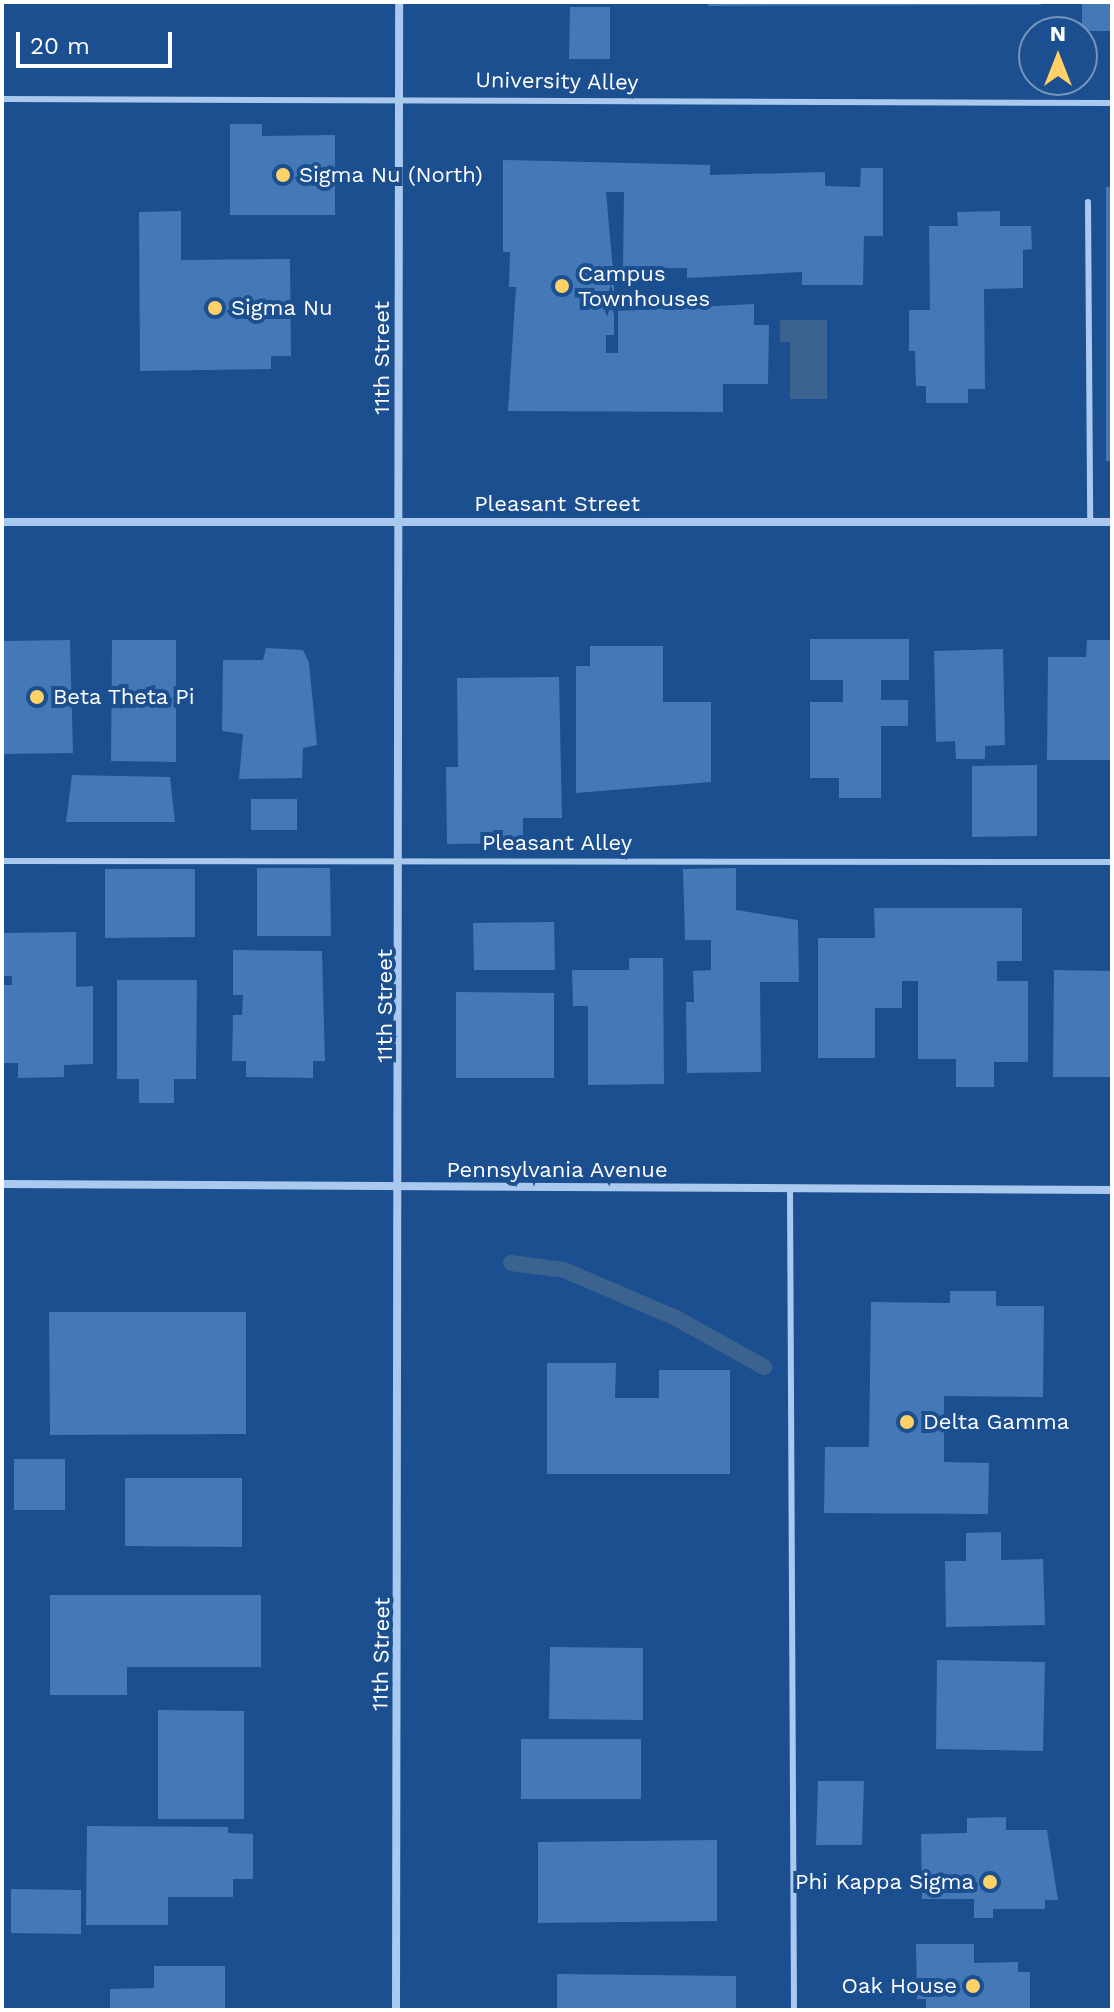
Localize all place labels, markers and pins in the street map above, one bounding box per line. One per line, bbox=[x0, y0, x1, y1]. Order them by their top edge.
place label: Sigma Nu (North) bbox=[299, 162, 483, 188]
marker: Sigma Nu (North) bbox=[274, 166, 292, 184]
place label: Campus Townhouses bbox=[578, 260, 710, 312]
marker: Campus Townhouses bbox=[553, 277, 571, 295]
place label: Sigma Nu bbox=[231, 295, 333, 321]
marker: Sigma Nu bbox=[206, 299, 224, 317]
place label: Beta Theta Pi bbox=[53, 684, 196, 710]
marker: Beta Theta Pi bbox=[28, 688, 46, 706]
place label: Delta Gamma bbox=[923, 1409, 1070, 1435]
marker: Delta Gamma bbox=[898, 1413, 916, 1431]
place label: Phi Kappa Sigma bbox=[795, 1869, 974, 1895]
marker: Phi Kappa Sigma bbox=[981, 1873, 999, 1891]
place label: Oak House bbox=[841, 1973, 957, 1999]
marker: Oak House bbox=[964, 1977, 982, 1995]

